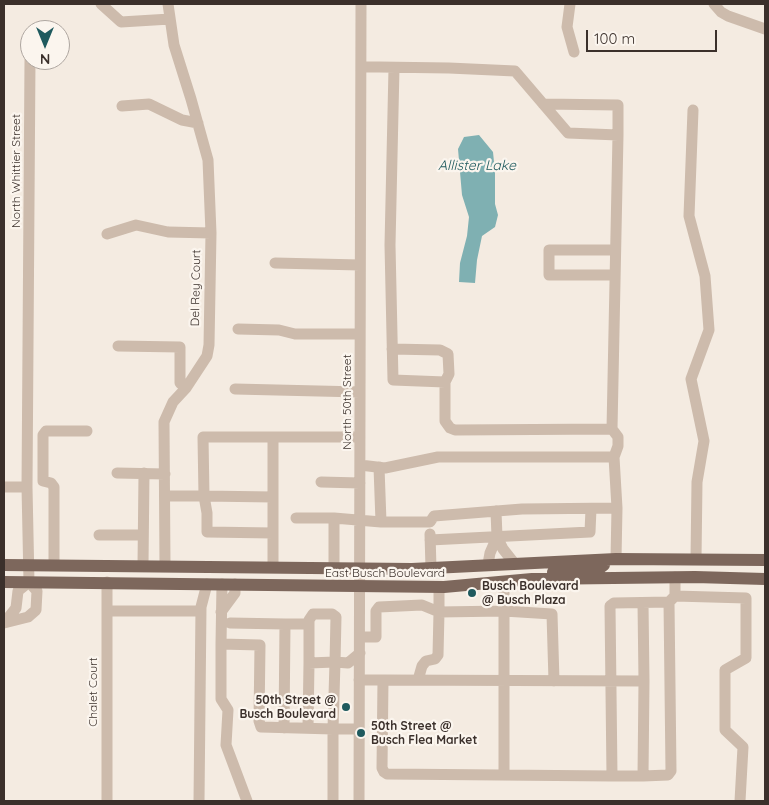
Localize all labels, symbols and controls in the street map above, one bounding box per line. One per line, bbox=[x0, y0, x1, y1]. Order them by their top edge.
north arrow bbox=[20, 20, 70, 70]
scale bar bbox=[589, 20, 720, 52]
text: 100 m bbox=[594, 29, 635, 48]
text: N bbox=[40, 50, 50, 68]
street label: North Whittier Street bbox=[9, 114, 23, 228]
water label: Allister Lake bbox=[438, 158, 516, 174]
street label: Del Rey Court bbox=[188, 249, 204, 327]
street label: North 50th Street bbox=[340, 354, 354, 450]
street label: East Busch Boulevard bbox=[325, 566, 445, 580]
place label: Busch Boulevard @ Busch Plaza bbox=[482, 579, 579, 607]
marker: Busch Boulevard @ Busch Plaza bbox=[466, 587, 478, 599]
street label: Chalet Court bbox=[86, 657, 100, 727]
place label: 50th Street @ Busch Boulevard bbox=[239, 693, 336, 721]
marker: 50th Street @ Busch Boulevard bbox=[340, 701, 352, 713]
place label: 50th Street @ Busch Flea Market bbox=[371, 719, 477, 747]
marker: 50th Street @ Busch Flea Market bbox=[355, 727, 367, 739]

